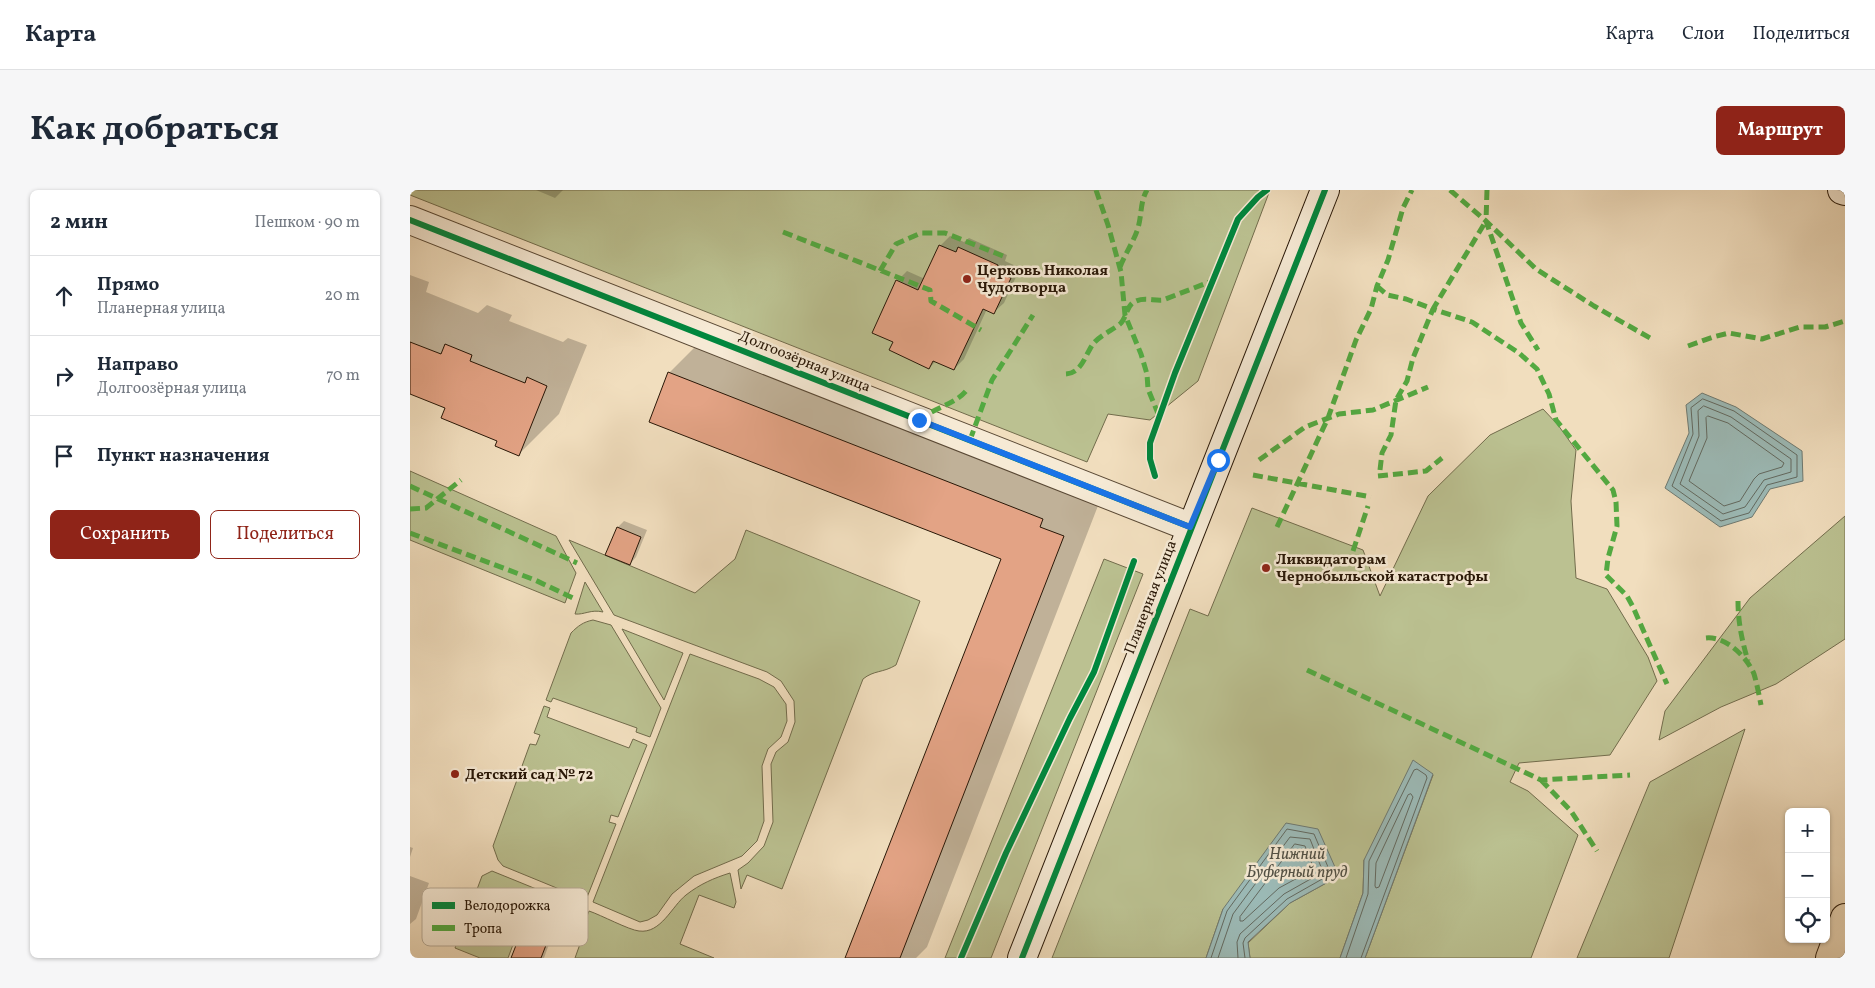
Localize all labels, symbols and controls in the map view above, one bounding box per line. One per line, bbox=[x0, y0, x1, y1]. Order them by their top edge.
text: Карта bbox=[25, 18, 96, 52]
text: Карта bbox=[1606, 22, 1654, 47]
text: Слои bbox=[1682, 22, 1724, 47]
text: Поделиться bbox=[1752, 22, 1850, 47]
text: Как добраться bbox=[30, 106, 279, 154]
button: Маршрут bbox=[1716, 106, 1845, 155]
text: 2 мин bbox=[50, 208, 108, 237]
text: Пешком · 90 m bbox=[255, 212, 360, 234]
place label: Церковь Николая Чудотворца bbox=[977, 261, 1108, 299]
text: Прямо bbox=[97, 272, 159, 298]
marker: Церковь Николая Чудотворца bbox=[961, 273, 973, 285]
icon: ahead bbox=[50, 282, 78, 310]
text: 20 m bbox=[325, 285, 360, 307]
text: Планерная улица bbox=[97, 298, 225, 320]
street label: Долгоозёрная улица bbox=[735, 326, 873, 398]
text: Направо bbox=[97, 352, 179, 378]
icon: right bbox=[50, 362, 78, 390]
text: 70 m bbox=[326, 365, 360, 387]
text: Долгоозёрная улица bbox=[97, 378, 247, 400]
route end bbox=[908, 409, 931, 432]
icon: arrive bbox=[50, 442, 78, 470]
text: Пункт назначения bbox=[97, 443, 270, 469]
route start bbox=[1207, 449, 1230, 472]
button: Сохранить bbox=[50, 510, 200, 559]
button: Поделиться bbox=[210, 510, 360, 559]
street label: Планерная улица bbox=[1120, 538, 1183, 657]
place label: Ликвидаторам Чернобыльской катастрофы bbox=[1276, 550, 1489, 588]
marker: Ликвидаторам Чернобыльской катастрофы bbox=[1260, 562, 1272, 574]
place label: Детский сад № 72 bbox=[465, 765, 593, 786]
marker: Детский сад № 72 bbox=[449, 768, 461, 780]
map controls bbox=[1785, 808, 1830, 943]
button: + bbox=[1785, 808, 1830, 853]
water label: Нижний Буферный пруд bbox=[1247, 844, 1348, 884]
button: − bbox=[1785, 853, 1830, 898]
legend bbox=[422, 888, 588, 946]
text: Велодорожка bbox=[464, 897, 551, 916]
button: locate bbox=[1785, 898, 1830, 943]
text: Тропа bbox=[464, 920, 502, 939]

